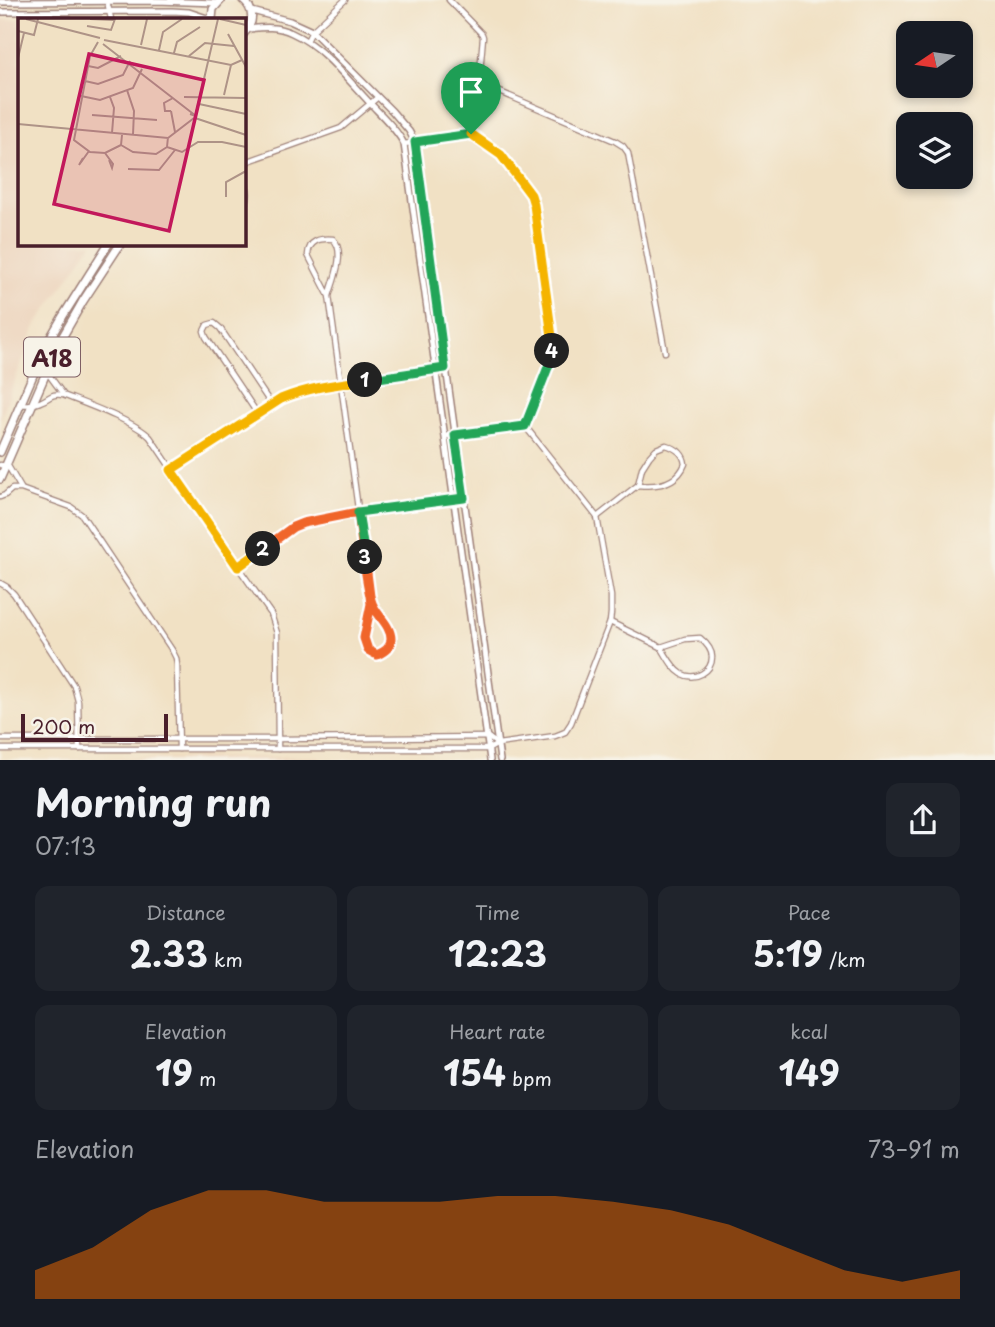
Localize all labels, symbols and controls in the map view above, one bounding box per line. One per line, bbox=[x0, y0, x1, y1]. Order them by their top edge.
inset map bbox=[18, 18, 245, 245]
north arrow bbox=[896, 21, 973, 98]
map controls bbox=[896, 21, 973, 189]
pin bbox=[441, 62, 501, 134]
icon: arrive bbox=[452, 73, 490, 111]
button: layers bbox=[896, 112, 973, 189]
pin: 4 bbox=[534, 334, 570, 368]
text: 4 bbox=[545, 336, 558, 364]
road number: A18 bbox=[24, 338, 80, 376]
pin: 1 bbox=[348, 362, 382, 398]
text: 1 bbox=[360, 365, 369, 393]
pin: 2 bbox=[246, 532, 280, 566]
text: 2 bbox=[256, 534, 269, 562]
pin: 3 bbox=[348, 540, 382, 574]
text: 3 bbox=[358, 542, 371, 570]
scale bar bbox=[21, 711, 168, 743]
text: 200 m bbox=[32, 712, 95, 740]
text: Morning run bbox=[35, 773, 271, 830]
button: share bbox=[886, 783, 960, 857]
text: 07:13 bbox=[35, 828, 96, 863]
text: Distance bbox=[146, 898, 226, 926]
text: Time bbox=[475, 898, 520, 926]
text: Pace bbox=[788, 898, 831, 926]
text: 2.33 bbox=[129, 926, 208, 979]
text: 12:23 bbox=[448, 926, 547, 979]
text: 5:19 bbox=[753, 926, 823, 979]
text: km bbox=[208, 945, 243, 973]
text: /km bbox=[823, 945, 866, 973]
text: Elevation bbox=[145, 1017, 227, 1045]
text: Heart rate bbox=[450, 1017, 545, 1045]
text: kcal bbox=[790, 1017, 828, 1045]
text: 19 bbox=[155, 1045, 193, 1098]
text: 154 bbox=[443, 1045, 506, 1098]
text: 149 bbox=[778, 1045, 840, 1098]
text: m bbox=[193, 1064, 216, 1092]
text: bpm bbox=[506, 1064, 552, 1092]
text: Elevation bbox=[35, 1131, 134, 1166]
text: 73–91 m bbox=[868, 1131, 960, 1166]

